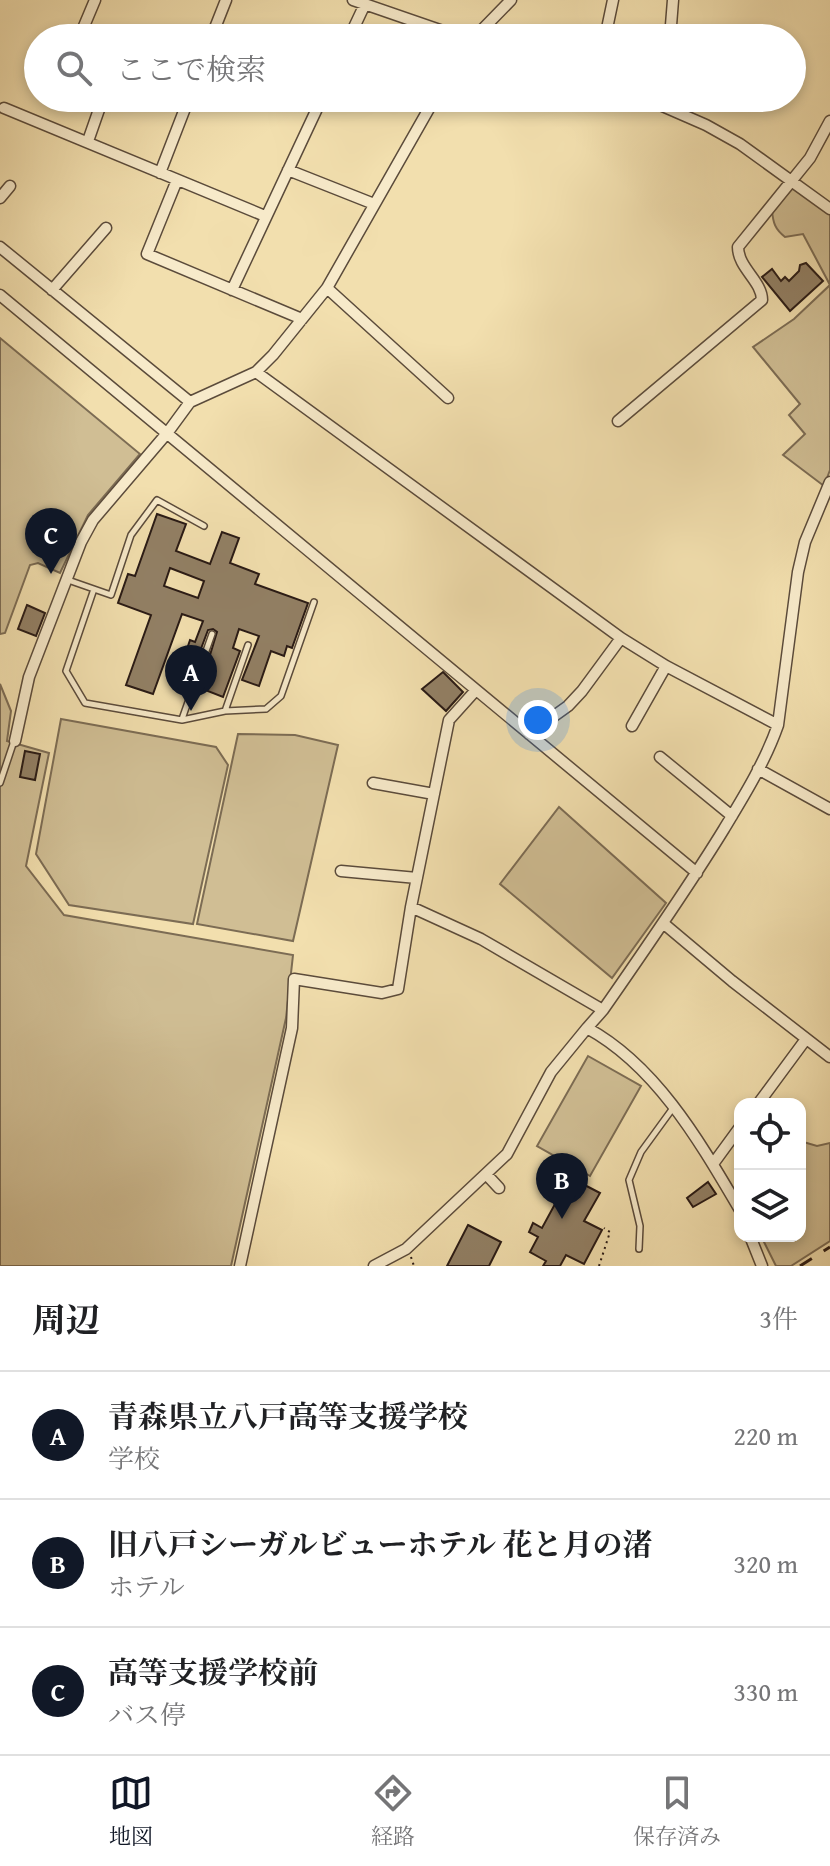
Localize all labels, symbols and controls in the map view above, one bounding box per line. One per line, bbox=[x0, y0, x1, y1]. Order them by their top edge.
search box bbox=[24, 24, 806, 112]
icon: search bbox=[52, 46, 96, 90]
text: ここで検索 bbox=[116, 47, 266, 91]
pin: C bbox=[25, 508, 77, 574]
pin: A bbox=[165, 645, 217, 711]
your location bbox=[518, 700, 558, 740]
map controls bbox=[734, 1098, 806, 1242]
button: locate bbox=[734, 1098, 806, 1170]
pin: B bbox=[536, 1153, 588, 1219]
button: layers bbox=[734, 1170, 806, 1242]
text: 周辺 bbox=[32, 1295, 100, 1344]
text: 3件 bbox=[759, 1299, 798, 1338]
text: 青森県立八戸高等支援学校 bbox=[108, 1394, 468, 1438]
text: A bbox=[50, 1416, 66, 1455]
text: 220 m bbox=[733, 1416, 798, 1455]
text: 学校 bbox=[108, 1439, 160, 1478]
text: 旧八戸シーガルビューホテル 花と月の渚 bbox=[108, 1522, 653, 1566]
text: B bbox=[50, 1544, 66, 1583]
text: 320 m bbox=[733, 1544, 798, 1583]
text: ホテル bbox=[108, 1567, 185, 1606]
text: 高等支援学校前 bbox=[108, 1650, 318, 1694]
text: C bbox=[51, 1672, 65, 1711]
text: 330 m bbox=[733, 1672, 798, 1711]
text: バス停 bbox=[108, 1695, 186, 1734]
tab: 地図 bbox=[109, 1771, 153, 1852]
tab: 経路 bbox=[371, 1771, 415, 1852]
tab: 保存済み bbox=[633, 1771, 721, 1852]

